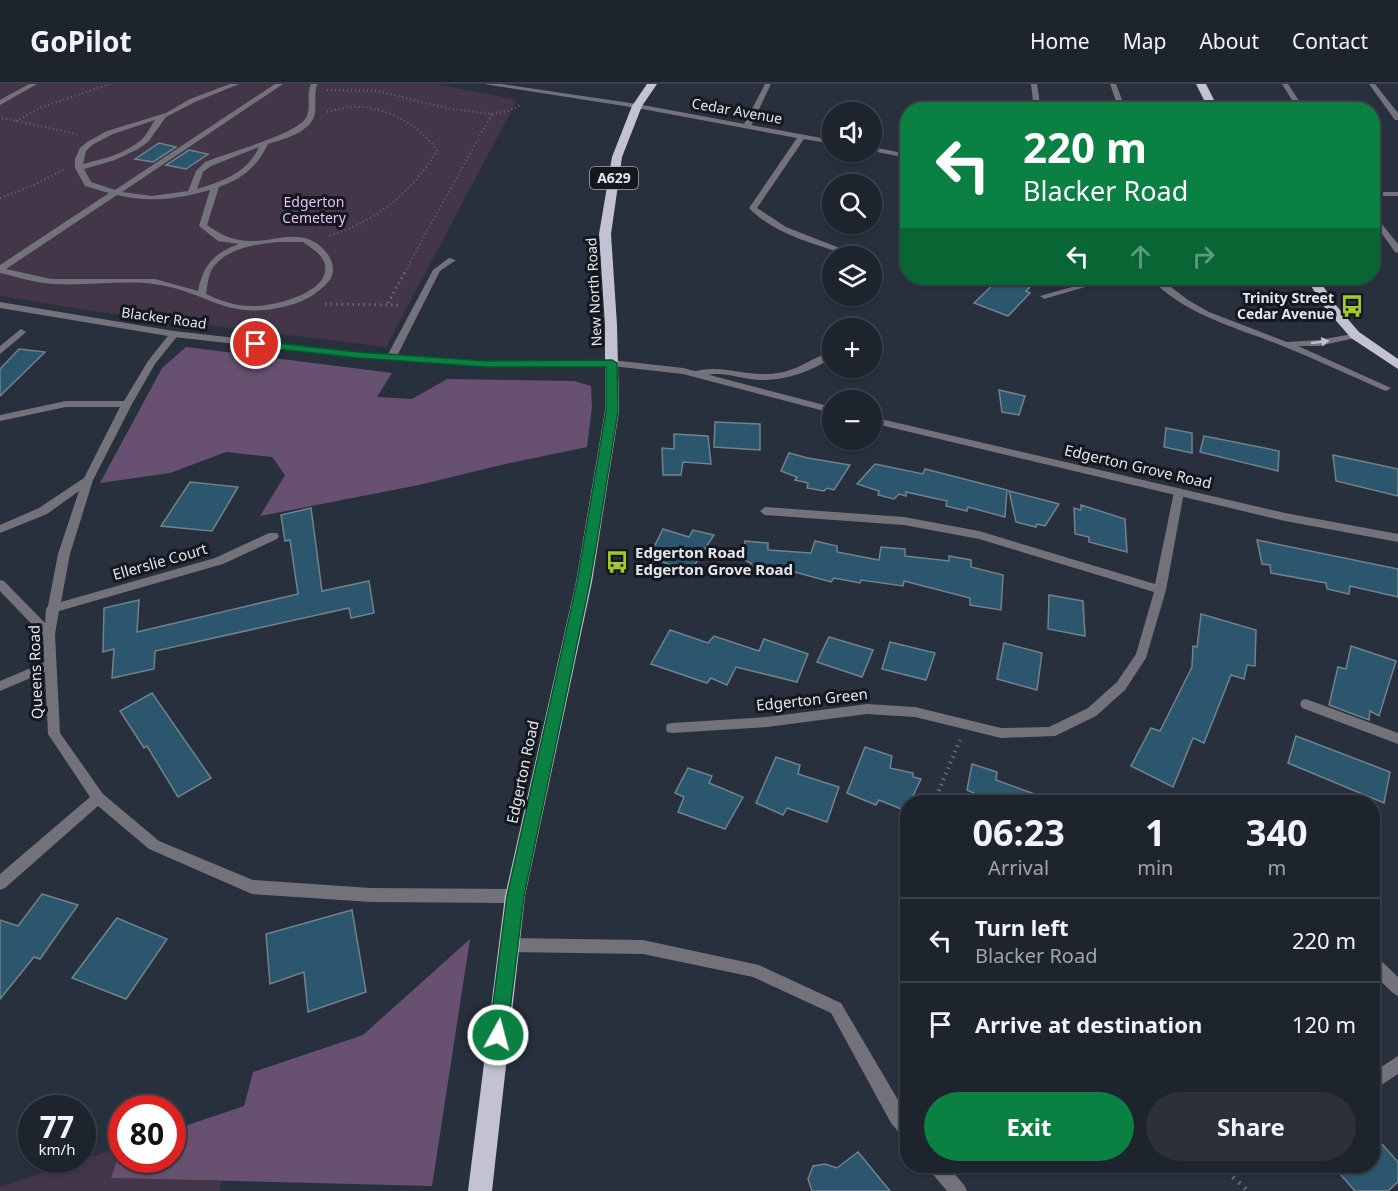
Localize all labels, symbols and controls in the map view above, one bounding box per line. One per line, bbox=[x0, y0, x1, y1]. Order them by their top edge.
text: GoPilot bbox=[30, 22, 132, 60]
text: Home bbox=[1030, 27, 1090, 55]
text: Map bbox=[1123, 27, 1166, 55]
text: About bbox=[1199, 27, 1259, 55]
text: Contact bbox=[1292, 27, 1368, 55]
street label: Cedar Avenue bbox=[690, 93, 784, 128]
map controls bbox=[822, 102, 882, 450]
button: sound bbox=[822, 102, 882, 162]
text: 220 m bbox=[1023, 118, 1147, 175]
icon: left bbox=[924, 126, 1002, 204]
road number: A629 bbox=[590, 167, 638, 189]
text: Blacker Road bbox=[1023, 172, 1188, 209]
button: search bbox=[822, 174, 882, 234]
park label: Edgerton Cemetery bbox=[282, 192, 347, 227]
street label: New North Road bbox=[581, 237, 606, 347]
icon: left bbox=[1061, 240, 1094, 273]
icon: ahead bbox=[1124, 240, 1157, 273]
icon: right bbox=[1187, 240, 1220, 273]
button: layers bbox=[822, 246, 882, 306]
place label: Trinity Street Cedar Avenue bbox=[1237, 288, 1334, 323]
bus stop icon: Trinity Street Cedar Avenue bbox=[1339, 293, 1365, 319]
street label: Blacker Road bbox=[120, 302, 208, 333]
pin bbox=[230, 318, 281, 369]
button: + bbox=[822, 318, 882, 378]
icon: arrive bbox=[239, 327, 272, 360]
one-way arrow bbox=[1311, 337, 1330, 347]
button: − bbox=[822, 390, 882, 450]
street label: Edgerton Grove Road bbox=[1063, 439, 1214, 493]
street label: Ellerslie Court bbox=[110, 538, 210, 584]
place label: Edgerton Road Edgerton Grove Road bbox=[635, 542, 793, 579]
bus stop icon: Edgerton Road Edgerton Grove Road bbox=[604, 549, 630, 575]
street label: Queens Road bbox=[23, 625, 47, 720]
street label: Edgerton Green bbox=[755, 683, 869, 715]
street label: Edgerton Road bbox=[501, 718, 543, 825]
text: 06:23 bbox=[972, 808, 1065, 857]
text: 1 bbox=[1145, 808, 1166, 857]
text: 340 bbox=[1246, 808, 1308, 857]
text: Arrival bbox=[988, 854, 1049, 881]
text: min bbox=[1137, 854, 1173, 881]
text: m bbox=[1267, 854, 1286, 881]
text: Turn left bbox=[975, 912, 1069, 942]
icon: left bbox=[924, 924, 957, 957]
text: 220 m bbox=[1292, 925, 1356, 955]
text: Blacker Road bbox=[975, 942, 1097, 969]
position arrow bbox=[466, 1003, 530, 1067]
icon: arrive bbox=[924, 1008, 957, 1041]
text: Arrive at destination bbox=[975, 1009, 1202, 1039]
text: 120 m bbox=[1292, 1009, 1356, 1039]
button: Exit bbox=[924, 1092, 1134, 1161]
button: Share bbox=[1146, 1092, 1356, 1161]
speed limit sign: 80 bbox=[108, 1095, 186, 1173]
text: 77 bbox=[40, 1106, 74, 1147]
text: km/h bbox=[39, 1139, 75, 1159]

